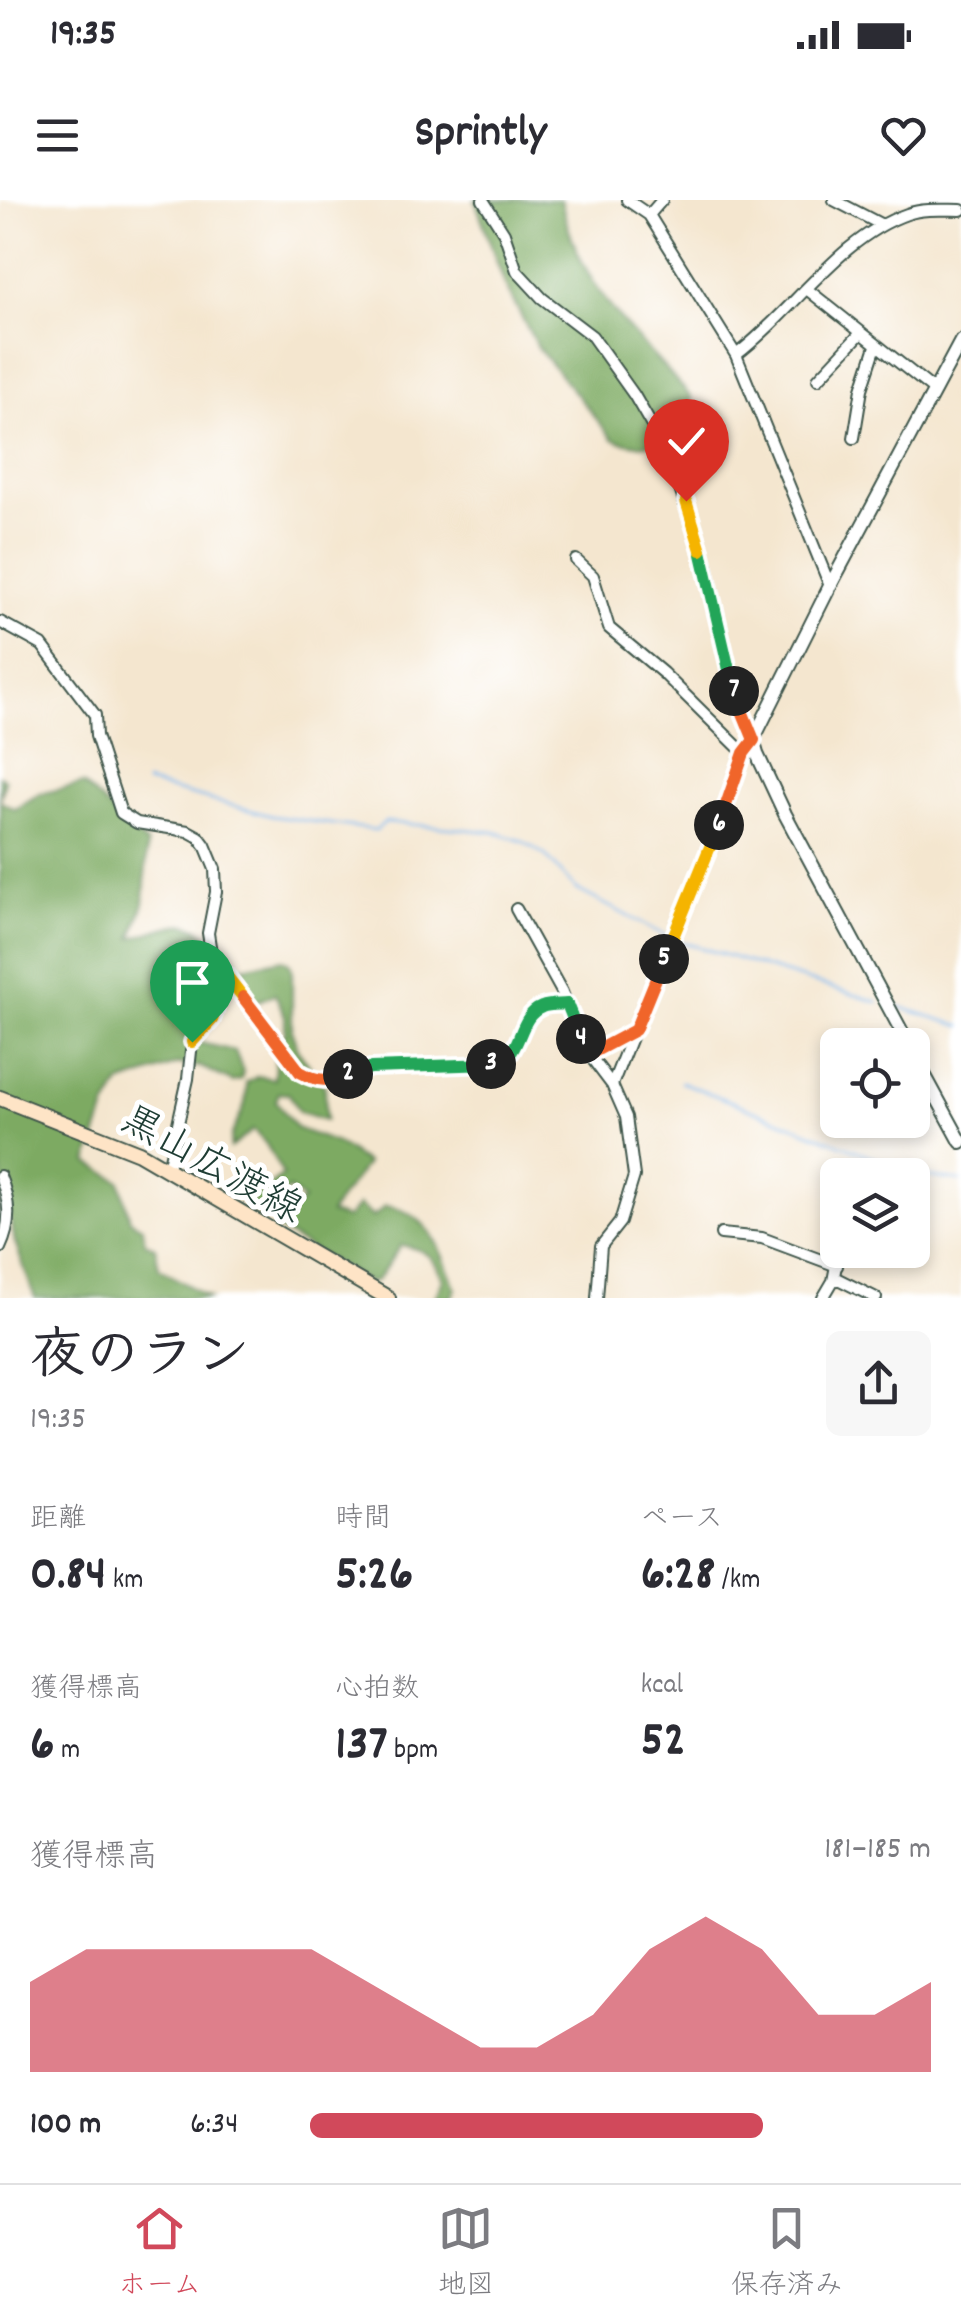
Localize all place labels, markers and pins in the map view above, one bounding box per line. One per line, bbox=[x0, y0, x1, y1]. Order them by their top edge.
pin bbox=[644, 399, 729, 502]
pin: 7 bbox=[709, 666, 759, 716]
pin: 6 bbox=[694, 800, 744, 850]
pin: 5 bbox=[639, 934, 689, 984]
pin bbox=[150, 940, 235, 1043]
pin: 4 bbox=[556, 1014, 606, 1064]
pin: 3 bbox=[466, 1039, 516, 1089]
pin: 2 bbox=[323, 1049, 373, 1099]

